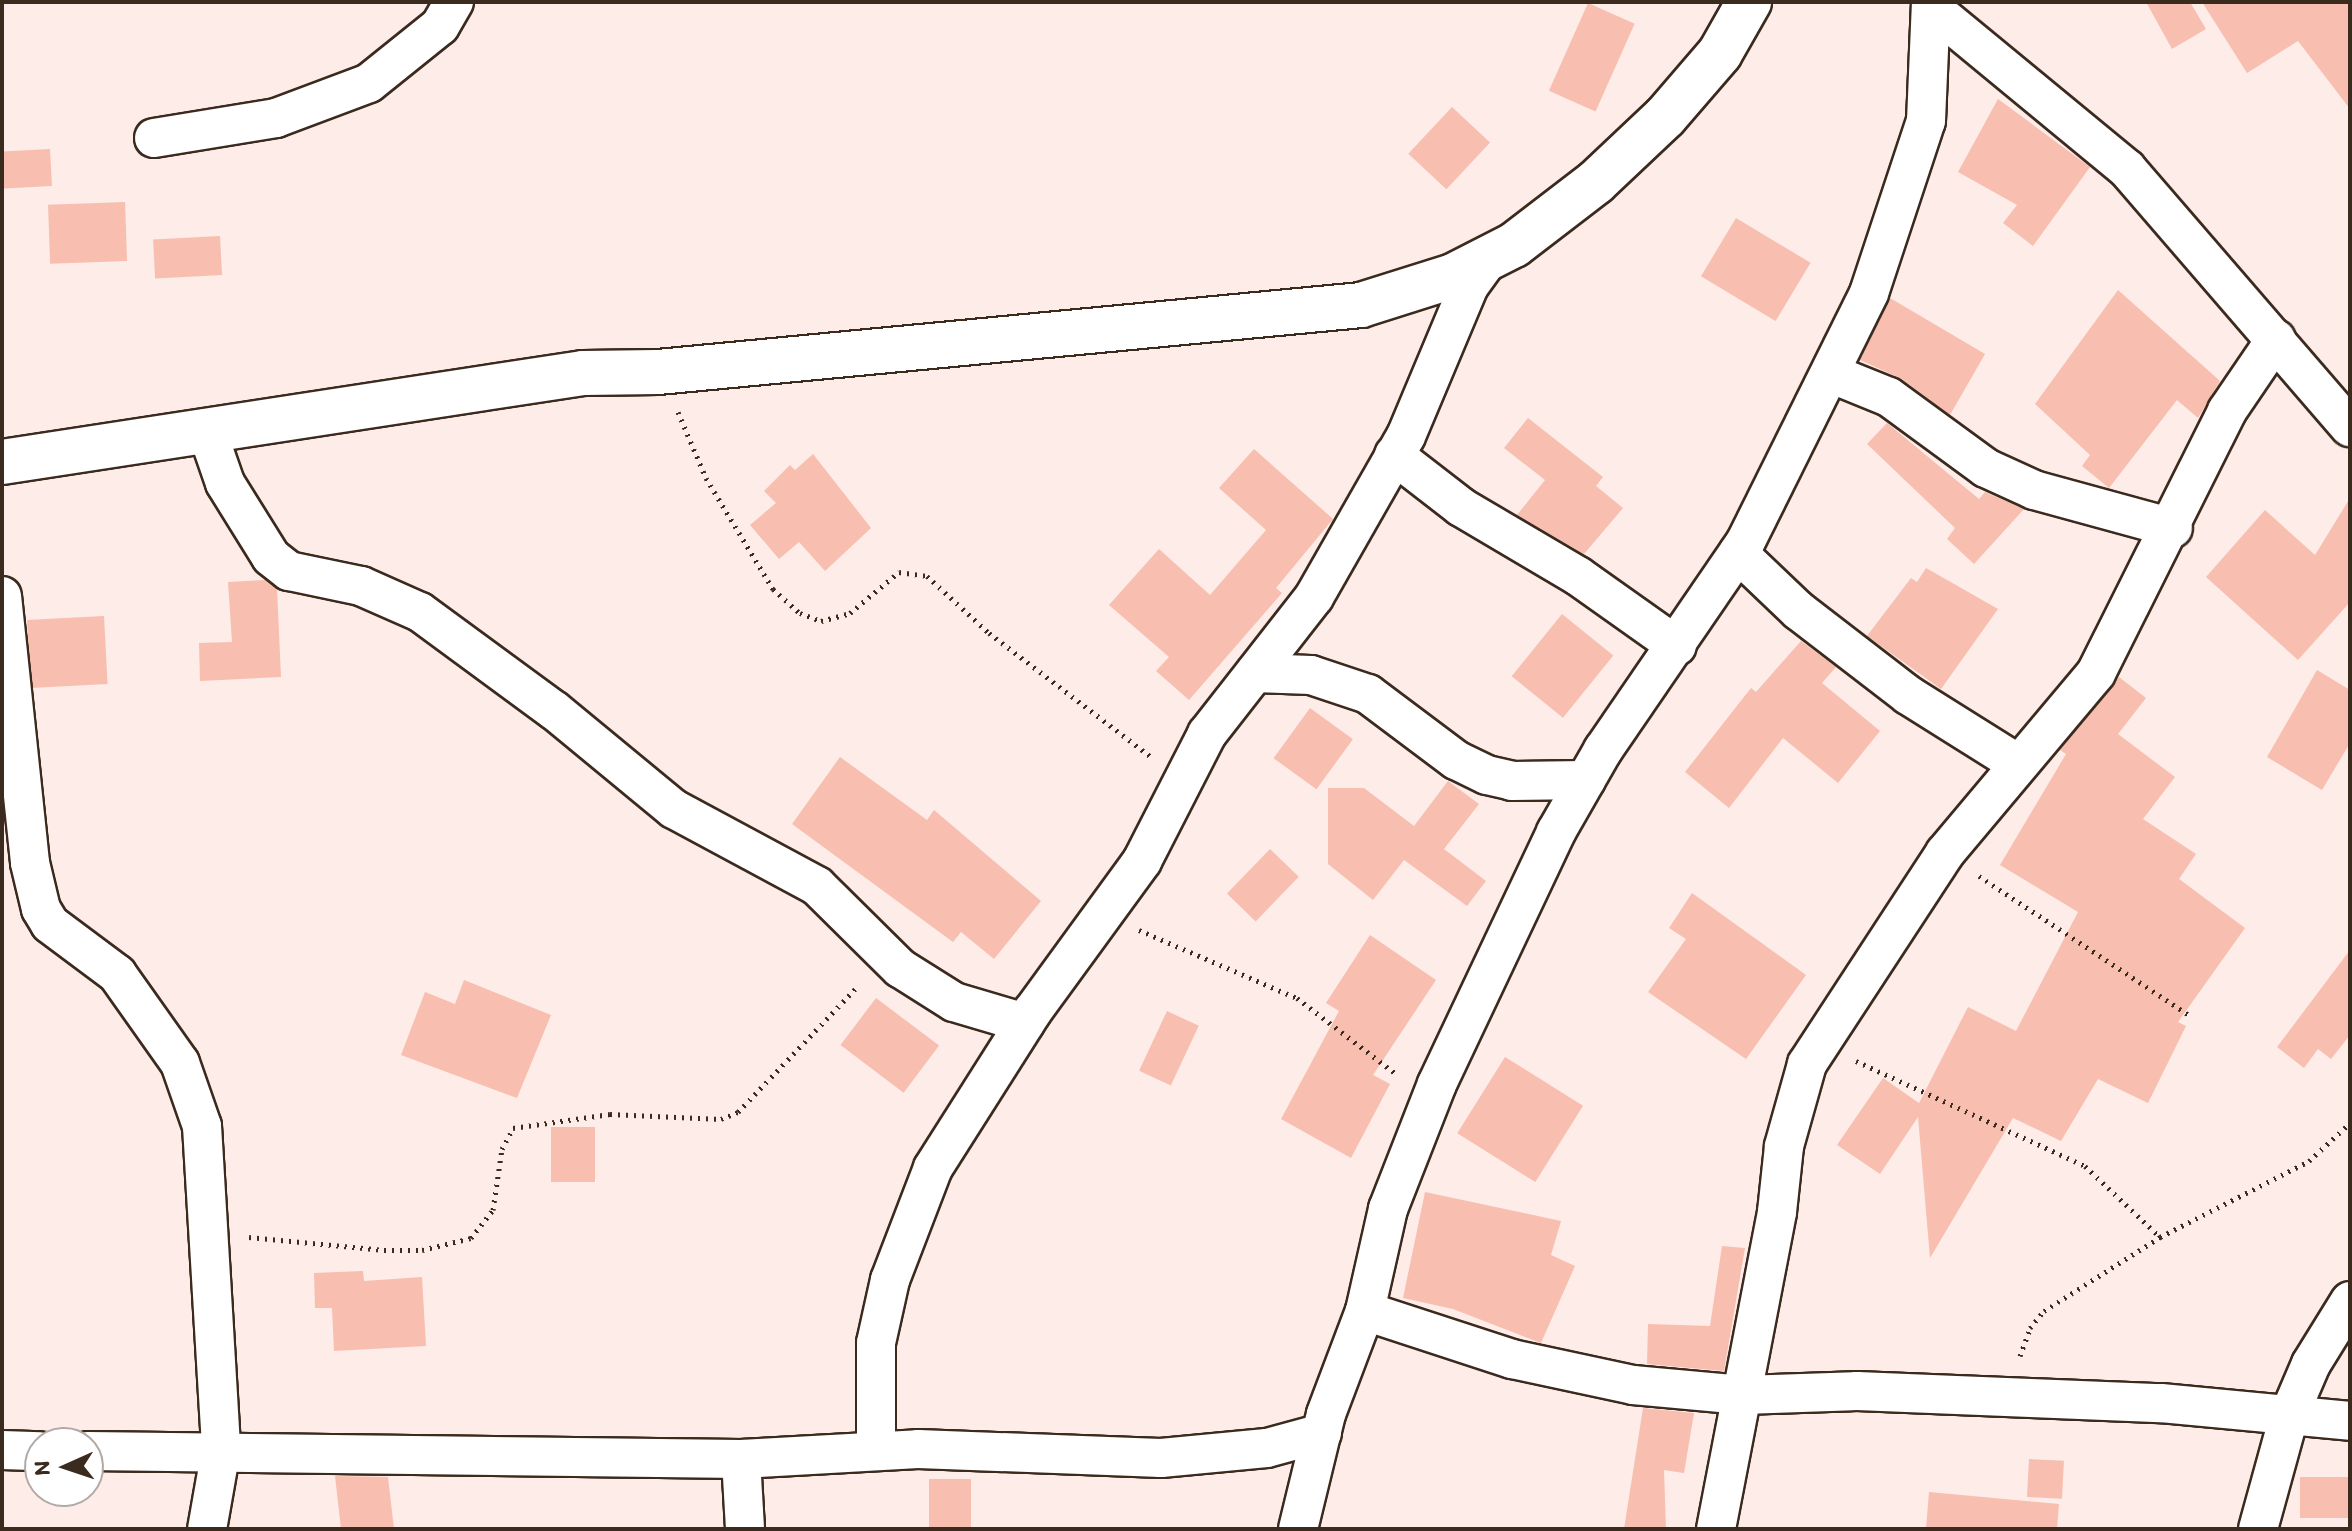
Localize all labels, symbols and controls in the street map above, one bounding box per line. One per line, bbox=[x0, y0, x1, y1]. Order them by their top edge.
north arrow bbox=[24, 1427, 104, 1507]
text: N bbox=[28, 1460, 55, 1476]

